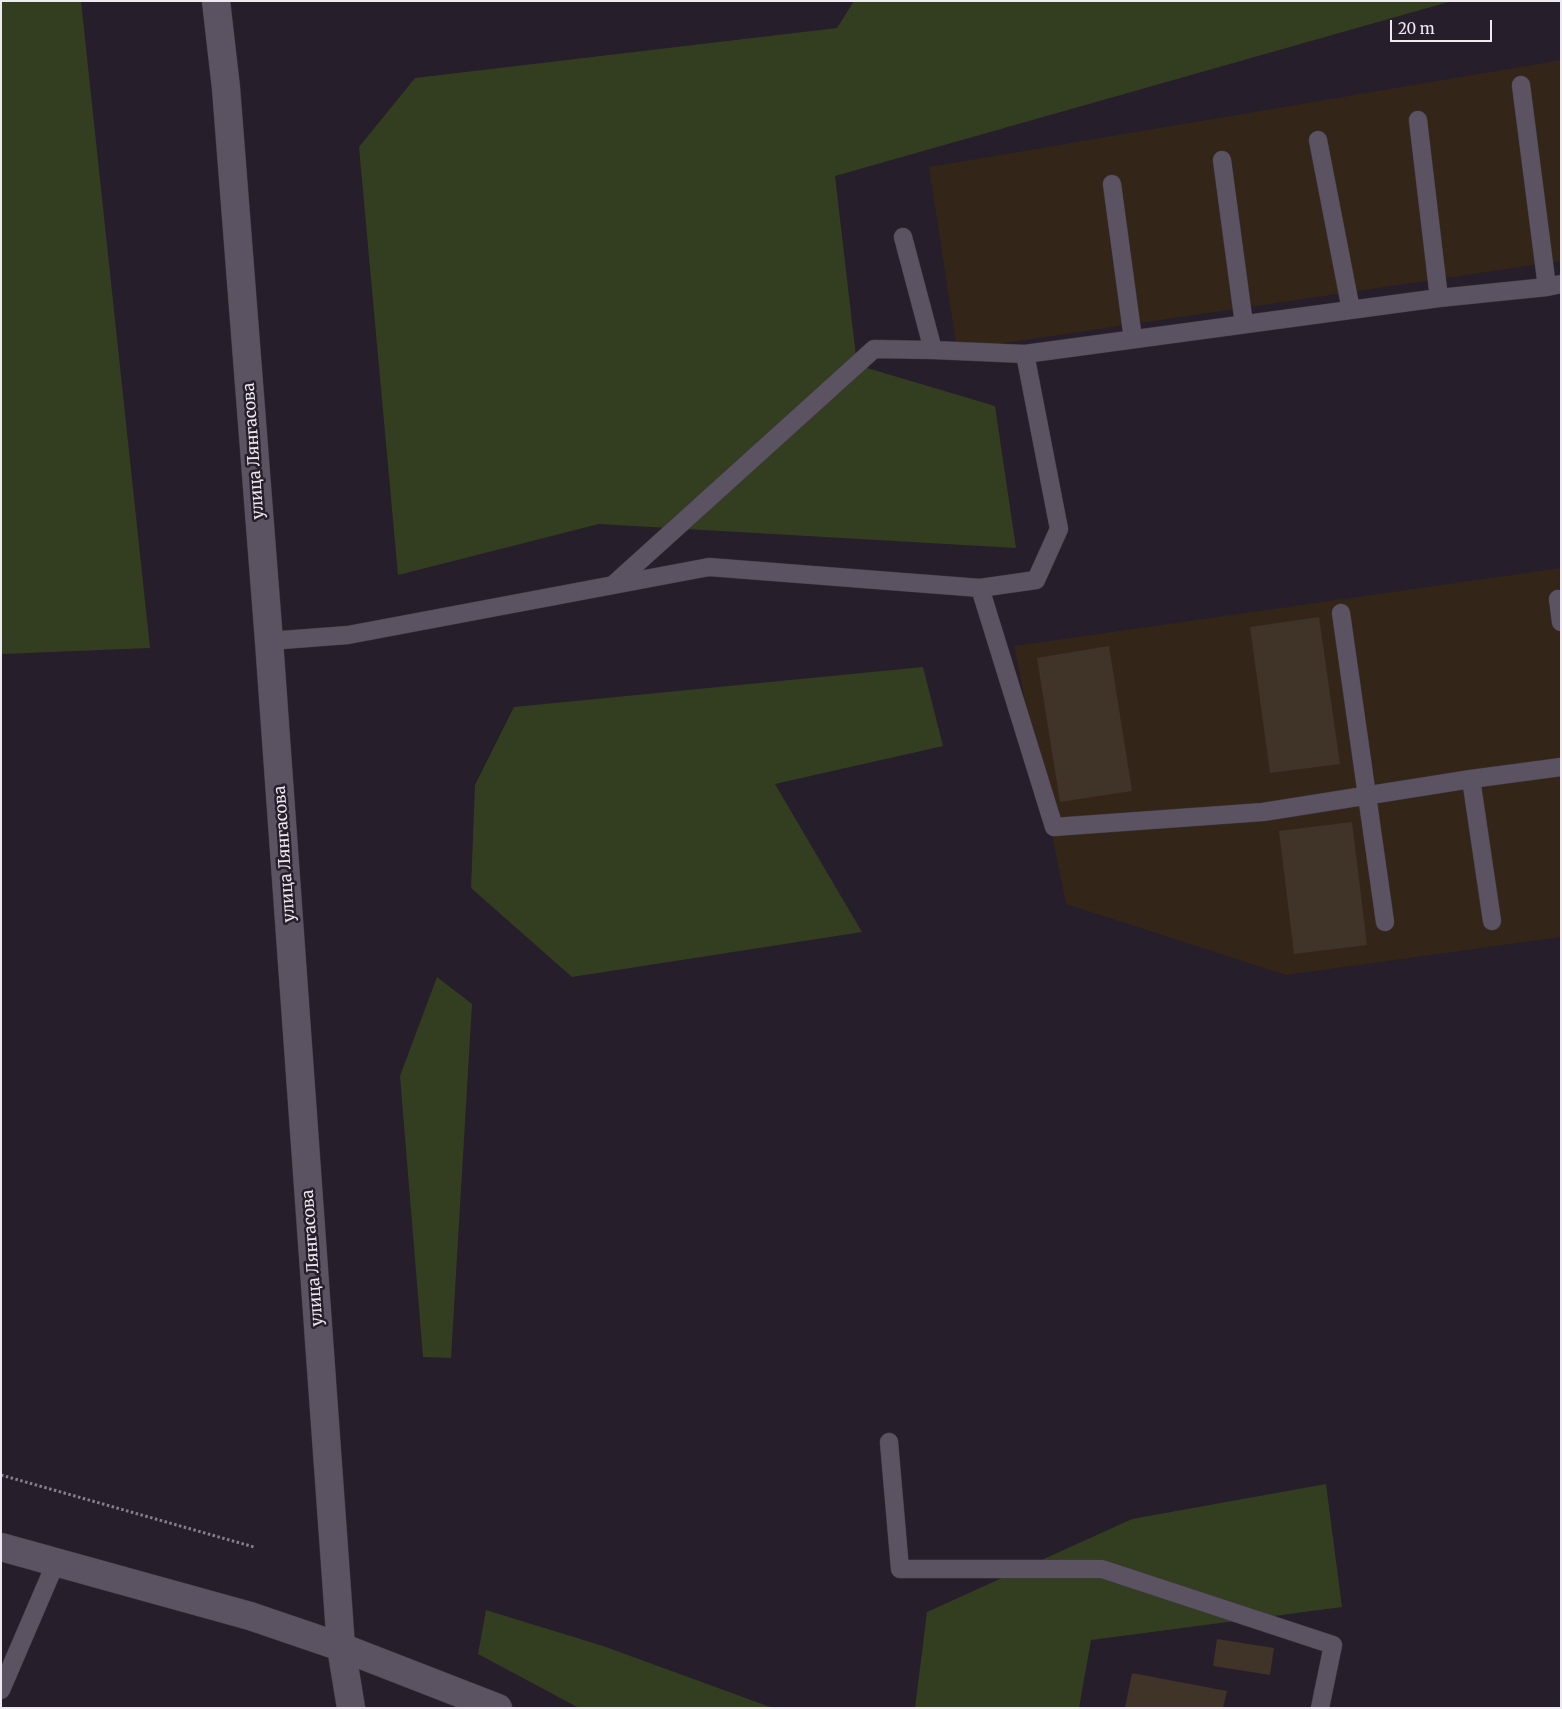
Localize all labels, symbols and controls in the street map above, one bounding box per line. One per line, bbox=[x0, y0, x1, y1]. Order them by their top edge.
scale bar bbox=[1392, 10, 1494, 42]
text: 20 m bbox=[1398, 19, 1435, 38]
street label: улица Лянгасова bbox=[240, 382, 268, 520]
street label: улица Лянгасова bbox=[271, 785, 299, 923]
street label: улица Лянгасова bbox=[299, 1189, 327, 1327]

